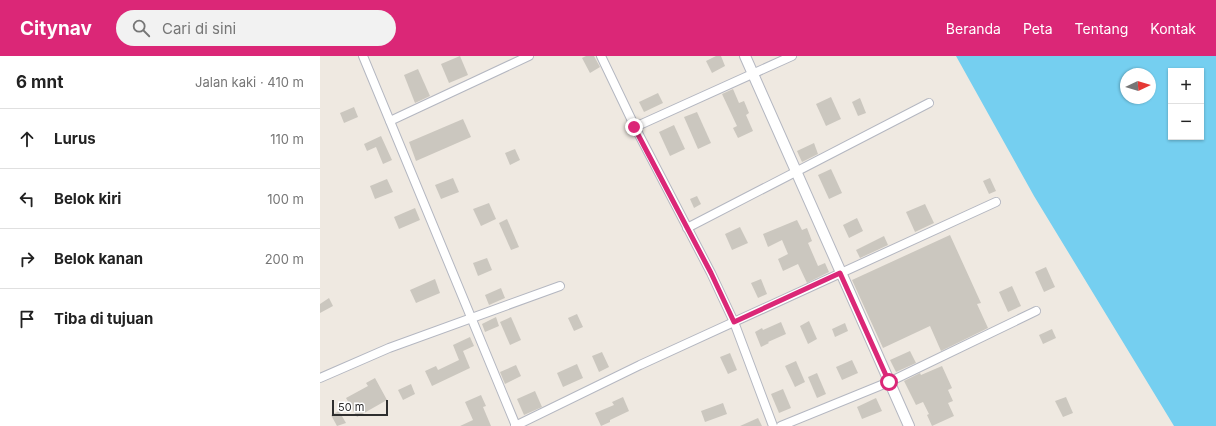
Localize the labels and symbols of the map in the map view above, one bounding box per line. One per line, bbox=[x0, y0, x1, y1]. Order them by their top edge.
north arrow bbox=[1120, 68, 1156, 104]
route end bbox=[625, 118, 643, 136]
route start bbox=[880, 373, 898, 391]
scale bar bbox=[332, 398, 388, 417]

